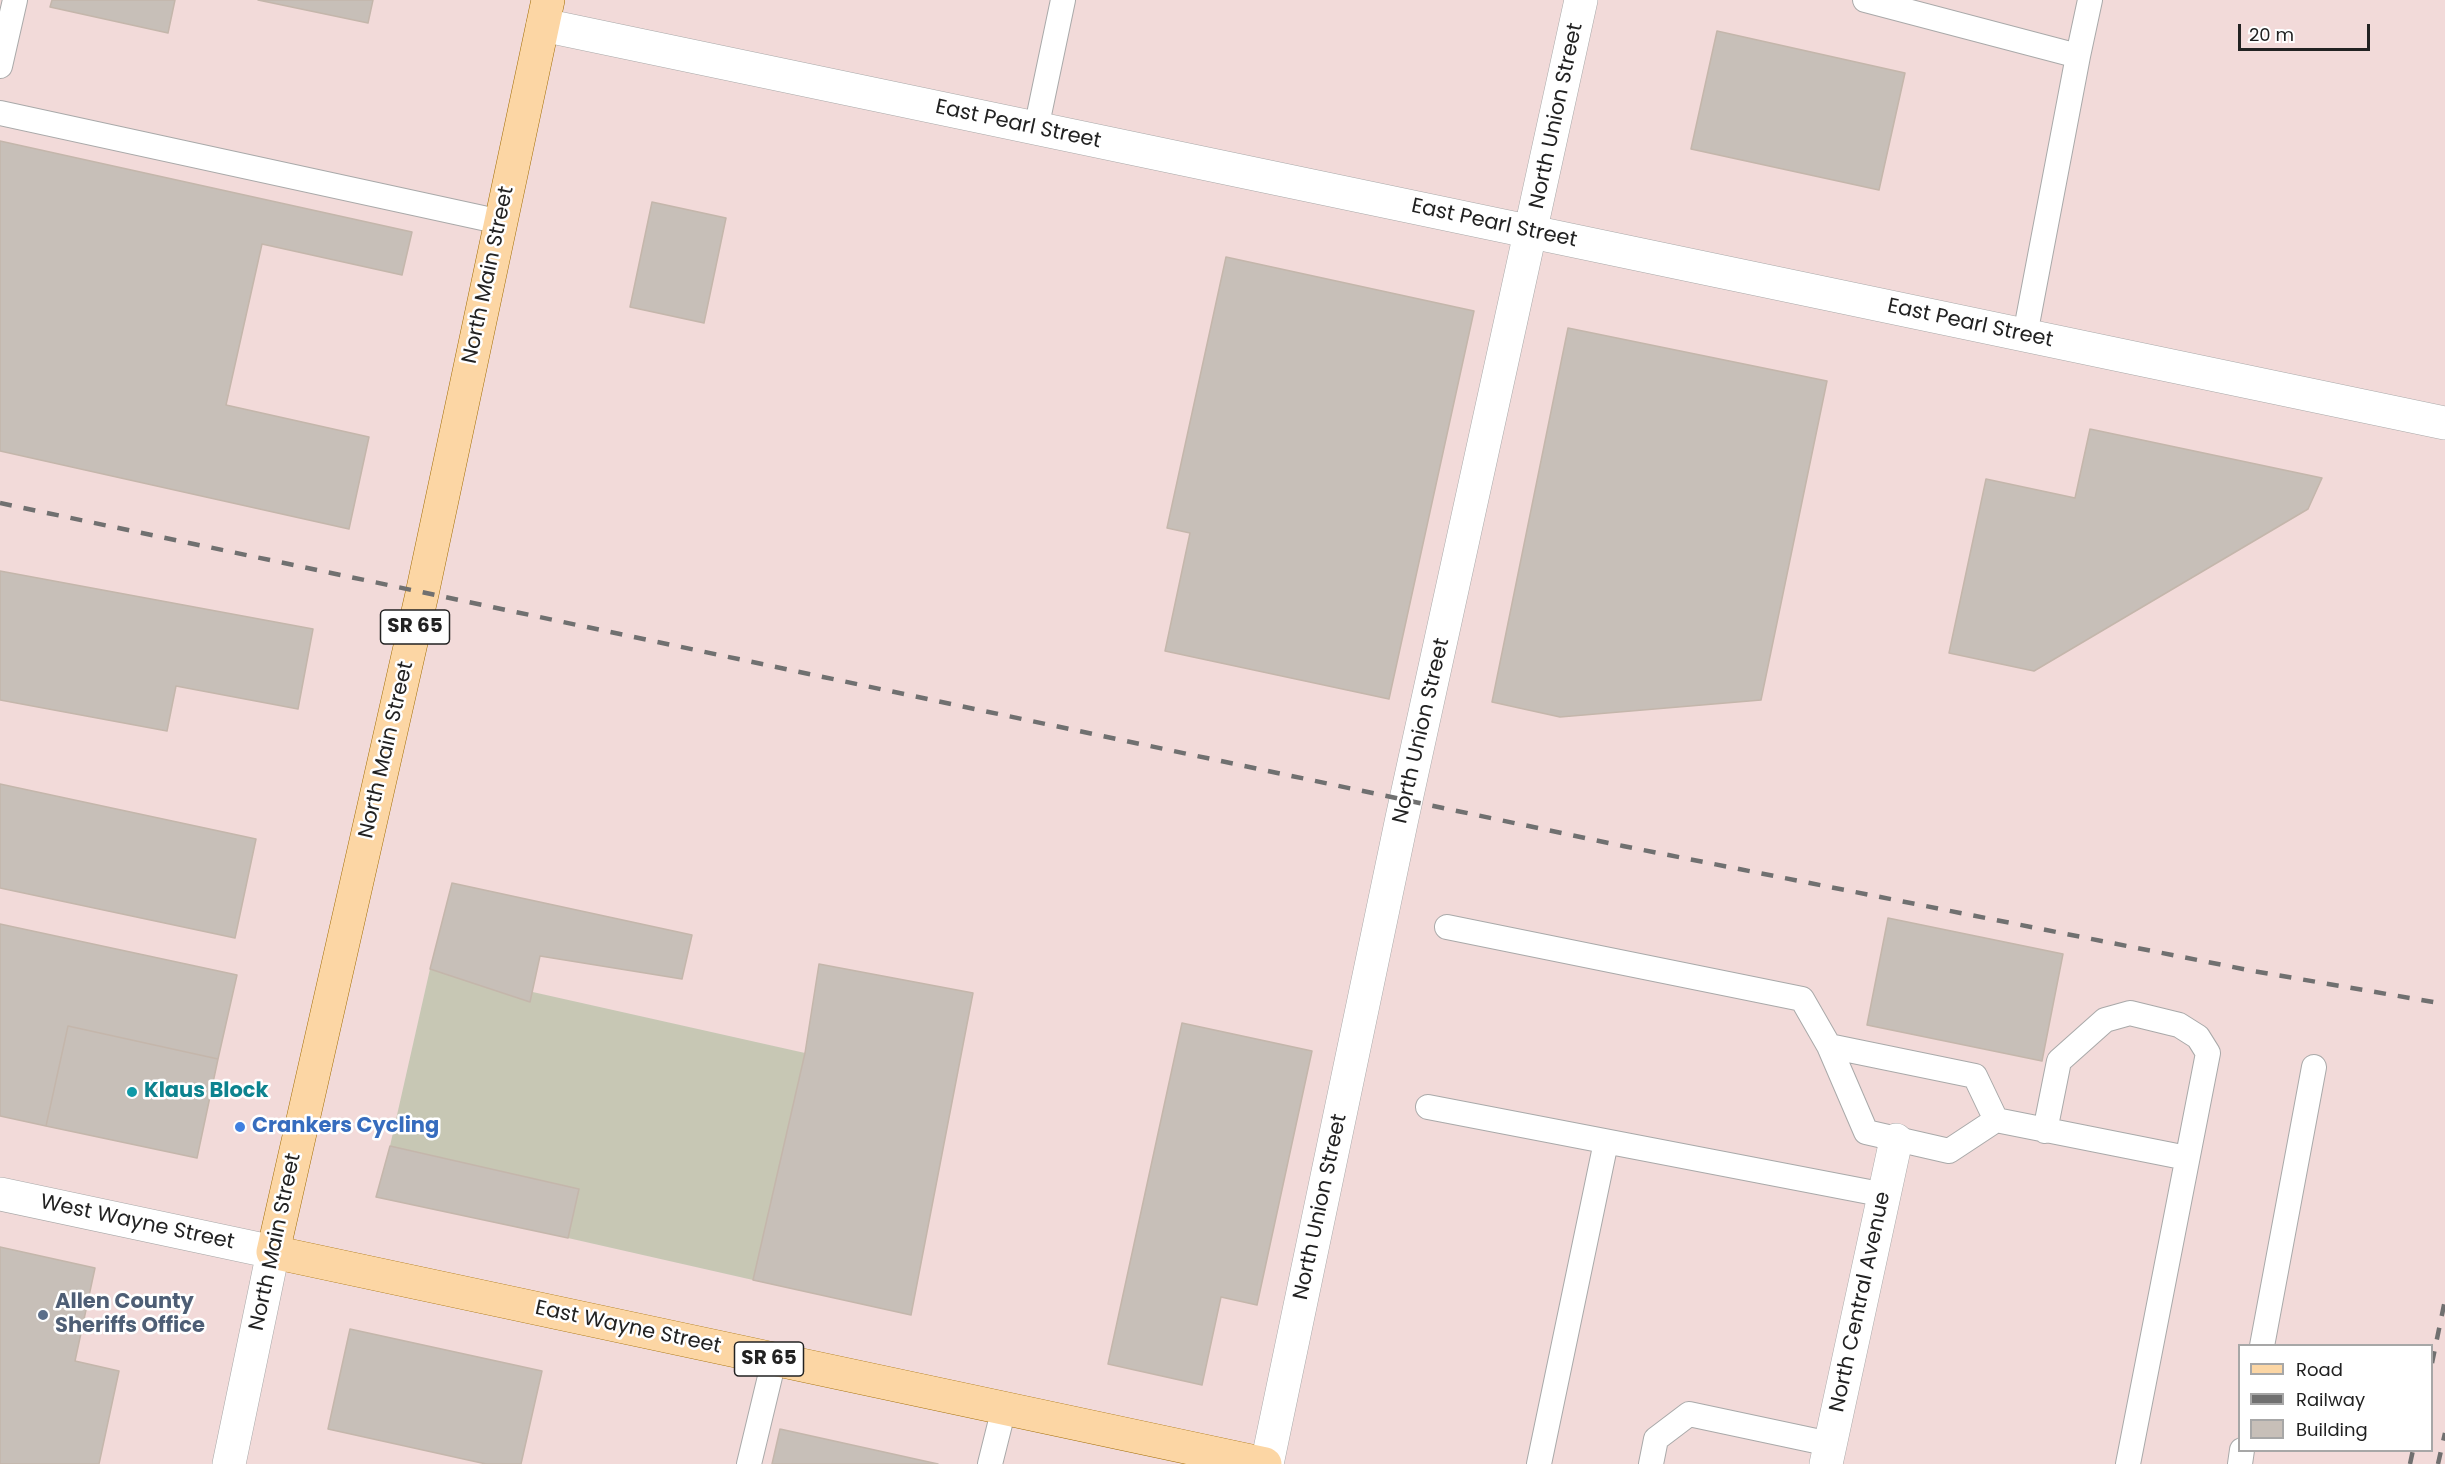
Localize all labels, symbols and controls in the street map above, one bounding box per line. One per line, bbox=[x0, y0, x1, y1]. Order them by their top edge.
scale bar bbox=[2241, 12, 2373, 50]
street label: North Union Street bbox=[1525, 21, 1589, 211]
text: 20 m bbox=[2249, 22, 2294, 47]
street label: East Pearl Street bbox=[933, 95, 1103, 155]
street label: North Main Street bbox=[458, 184, 520, 366]
street label: East Pearl Street bbox=[1409, 194, 1579, 254]
street label: East Pearl Street bbox=[1885, 294, 2055, 354]
road number: SR 65 bbox=[380, 610, 450, 644]
street label: North Union Street bbox=[1388, 636, 1456, 826]
street label: North Main Street bbox=[354, 659, 420, 841]
place label: Klaus Block bbox=[144, 1079, 269, 1105]
marker: Klaus Block bbox=[125, 1085, 139, 1099]
street label: North Union Street bbox=[1289, 1112, 1353, 1302]
place label: Crankers Cycling bbox=[252, 1114, 439, 1140]
marker: Crankers Cycling bbox=[233, 1120, 247, 1134]
street label: North Main Street bbox=[245, 1151, 307, 1333]
street label: North Central Avenue bbox=[1825, 1189, 1897, 1415]
street label: West Wayne Street bbox=[38, 1190, 236, 1256]
place label: Allen County Sheriffs Office bbox=[55, 1290, 205, 1340]
street label: East Wayne Street bbox=[533, 1296, 723, 1360]
marker: Allen County Sheriffs Office bbox=[36, 1308, 50, 1322]
road number: SR 65 bbox=[734, 1342, 804, 1376]
legend bbox=[2238, 1344, 2433, 1452]
text: Road bbox=[2296, 1357, 2343, 1382]
text: Railway bbox=[2296, 1387, 2365, 1412]
text: Building bbox=[2296, 1417, 2368, 1442]

